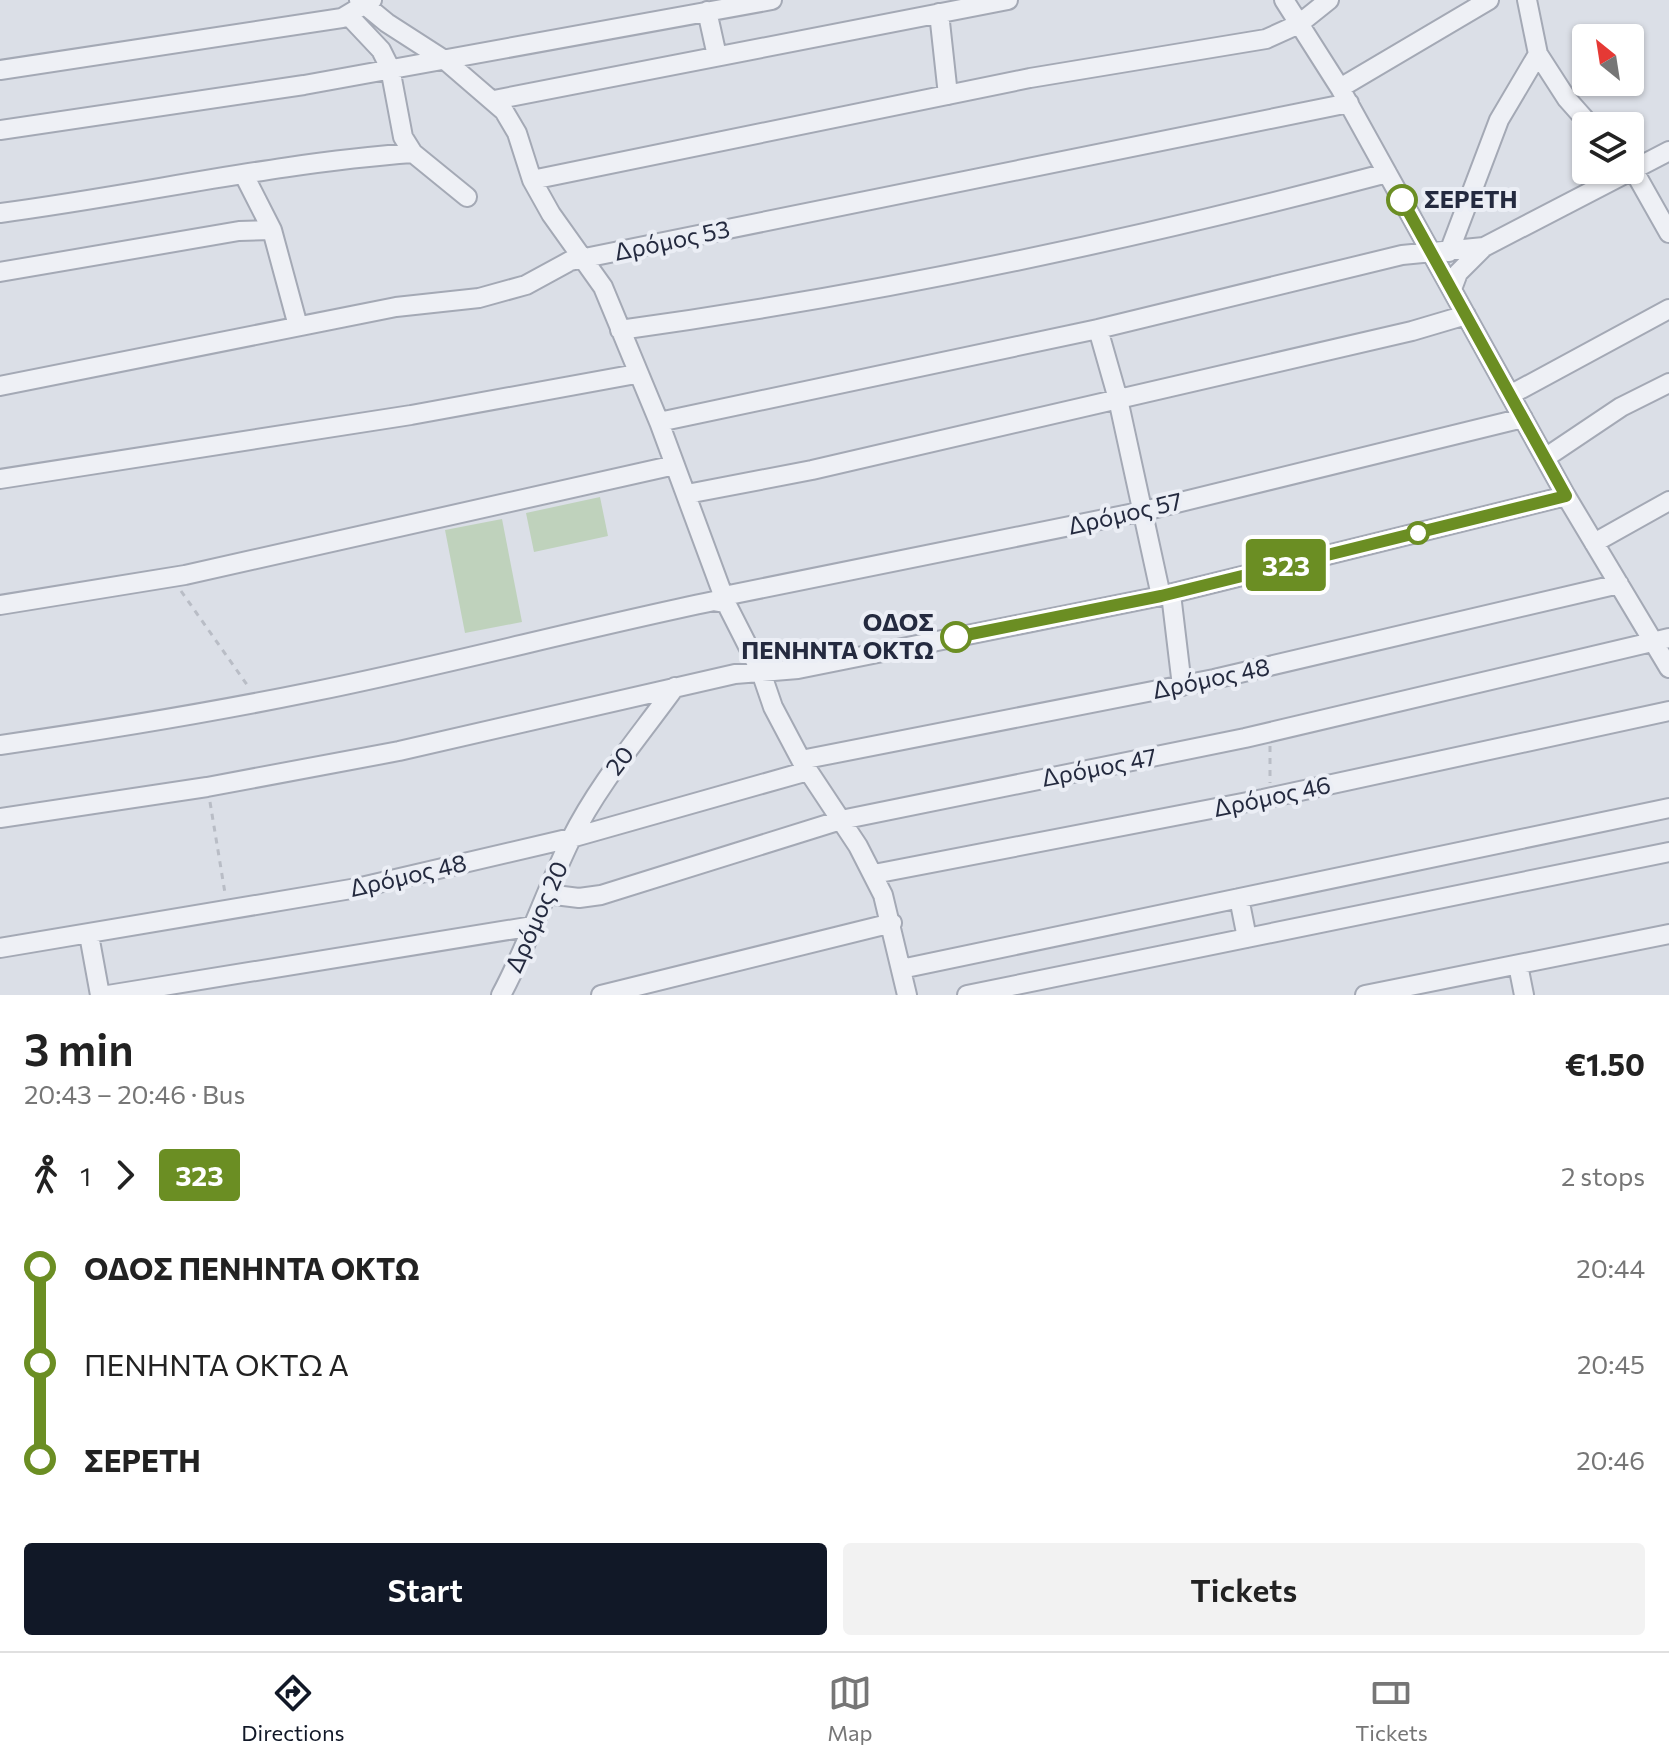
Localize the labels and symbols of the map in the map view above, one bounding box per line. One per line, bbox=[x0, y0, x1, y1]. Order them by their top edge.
north arrow bbox=[1572, 24, 1644, 96]
place label: ΣΕΡΕΤΗ bbox=[1424, 184, 1517, 213]
marker: ΣΕΡΕΤΗ bbox=[1387, 185, 1417, 215]
street label: Δρόμος 53 bbox=[611, 213, 732, 266]
street label: Δρόμος 57 bbox=[1065, 485, 1185, 540]
unlabelled marker bbox=[1407, 522, 1429, 544]
line badge: 323 bbox=[1240, 539, 1332, 591]
place label: ΟΔΟΣ ΠΕΝΗΝΤΑ ΟΚΤΩ bbox=[741, 607, 934, 664]
marker: ΟΔΟΣ ΠΕΝΗΝΤΑ ΟΚΤΩ bbox=[941, 622, 971, 652]
street label: Δρόμος 48 bbox=[1149, 651, 1272, 704]
street label: 20 bbox=[599, 740, 639, 780]
street label: Δρόμος 47 bbox=[1039, 741, 1159, 792]
street label: Δρόμος 46 bbox=[1210, 769, 1333, 822]
street label: Δρόμος 48 bbox=[346, 847, 469, 902]
street label: Δρόμος 20 bbox=[498, 856, 573, 977]

